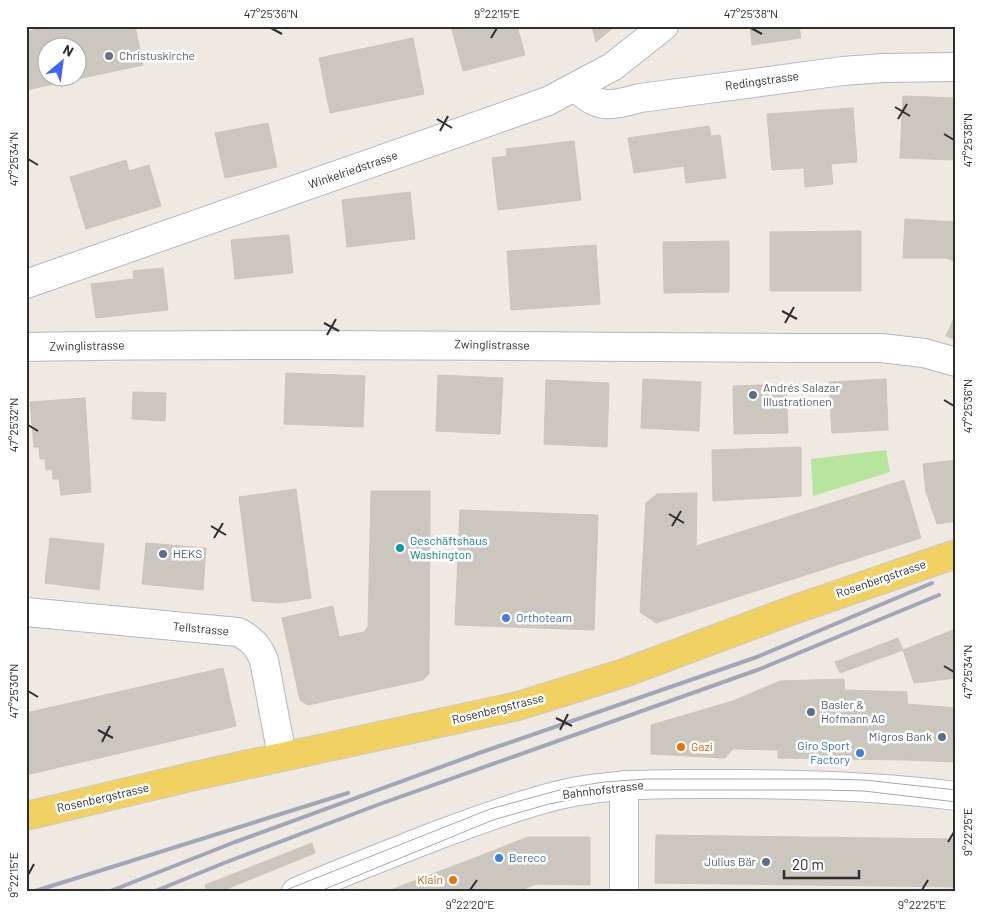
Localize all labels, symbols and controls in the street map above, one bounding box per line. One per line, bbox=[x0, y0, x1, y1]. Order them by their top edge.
text: 47°25'36"N bbox=[244, 6, 298, 20]
text: 9°22'15"E bbox=[474, 6, 520, 20]
text: 47°25'38"N bbox=[724, 6, 778, 20]
north arrow bbox=[38, 38, 88, 88]
text: N bbox=[60, 41, 77, 60]
place label: Christuskirche bbox=[119, 48, 195, 62]
marker: Christuskirche bbox=[103, 50, 115, 62]
street label: Redingstrasse bbox=[724, 68, 800, 92]
text: 47°25'38"N bbox=[960, 113, 974, 167]
text: 47°25'34"N bbox=[6, 132, 20, 186]
street label: Winkelriedstrasse bbox=[306, 147, 399, 191]
street label: Zwinglistrasse bbox=[454, 336, 530, 352]
street label: Zwinglistrasse bbox=[49, 337, 125, 353]
text: 47°25'36"N bbox=[960, 379, 974, 433]
place label: Andrés Salazar Illustrationen bbox=[763, 380, 840, 408]
marker: Andrés Salazar Illustrationen bbox=[747, 389, 759, 401]
text: 47°25'32"N bbox=[6, 398, 20, 452]
place label: Geschäftshaus Washington bbox=[410, 533, 488, 561]
marker: Geschäftshaus Washington bbox=[394, 542, 406, 554]
place label: HEKS bbox=[173, 546, 202, 560]
marker: HEKS bbox=[157, 548, 169, 560]
street label: Rosenbergstrasse bbox=[834, 556, 928, 600]
place label: Orthoteam bbox=[516, 610, 572, 624]
marker: Orthoteam bbox=[500, 612, 512, 624]
street label: Tellstrasse bbox=[172, 619, 230, 637]
text: 47°25'34"N bbox=[960, 645, 974, 699]
text: 47°25'30"N bbox=[6, 664, 20, 718]
street label: Rosenbergstrasse bbox=[450, 690, 545, 726]
place label: Basler & Hofmann AG bbox=[821, 697, 885, 725]
marker: Basler & Hofmann AG bbox=[805, 706, 817, 718]
place label: Migros Bank bbox=[869, 729, 932, 743]
marker: Migros Bank bbox=[936, 731, 948, 743]
place label: Giro Sport Factory bbox=[797, 738, 850, 766]
place label: Gazi bbox=[691, 739, 713, 753]
marker: Gazi bbox=[675, 741, 687, 753]
marker: Giro Sport Factory bbox=[854, 747, 866, 759]
street label: Bahnhofstrasse bbox=[561, 777, 644, 801]
street label: Rosenbergstrasse bbox=[55, 780, 150, 814]
text: 9°22'25"E bbox=[960, 808, 974, 856]
scale bar bbox=[784, 848, 860, 880]
place label: Bereco bbox=[509, 850, 546, 864]
text: 9°22'15"E bbox=[6, 852, 20, 898]
marker: Bereco bbox=[493, 852, 505, 864]
place label: Julius Bär bbox=[704, 854, 757, 868]
text: 20 m bbox=[792, 855, 824, 873]
marker: Julius Bär bbox=[760, 856, 772, 868]
place label: Klain bbox=[417, 872, 443, 886]
marker: Klain bbox=[447, 874, 459, 886]
text: 9°22'20"E bbox=[446, 897, 494, 911]
text: 9°22'25"E bbox=[898, 897, 946, 911]

